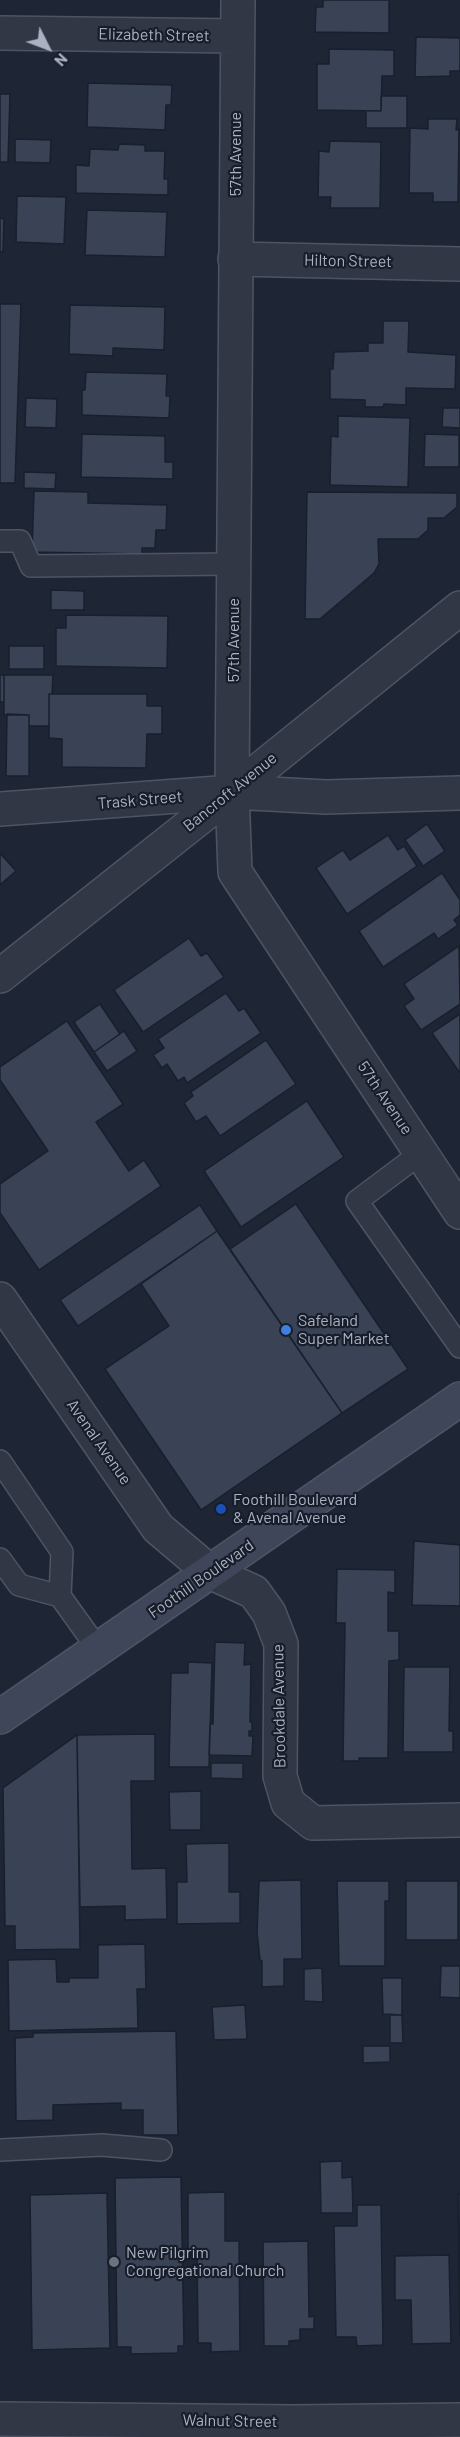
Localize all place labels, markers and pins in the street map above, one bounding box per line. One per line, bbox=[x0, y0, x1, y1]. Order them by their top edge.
place label: Safeland Super Market bbox=[298, 1311, 390, 1349]
marker: Safeland Super Market bbox=[279, 1323, 293, 1337]
place label: Foothill Boulevard & Avenal Avenue bbox=[233, 1490, 357, 1528]
marker: Foothill Boulevard & Avenal Avenue bbox=[214, 1502, 228, 1516]
place label: New Pilgrim Congregational Church bbox=[126, 2243, 284, 2281]
marker: New Pilgrim Congregational Church bbox=[107, 2255, 121, 2269]

